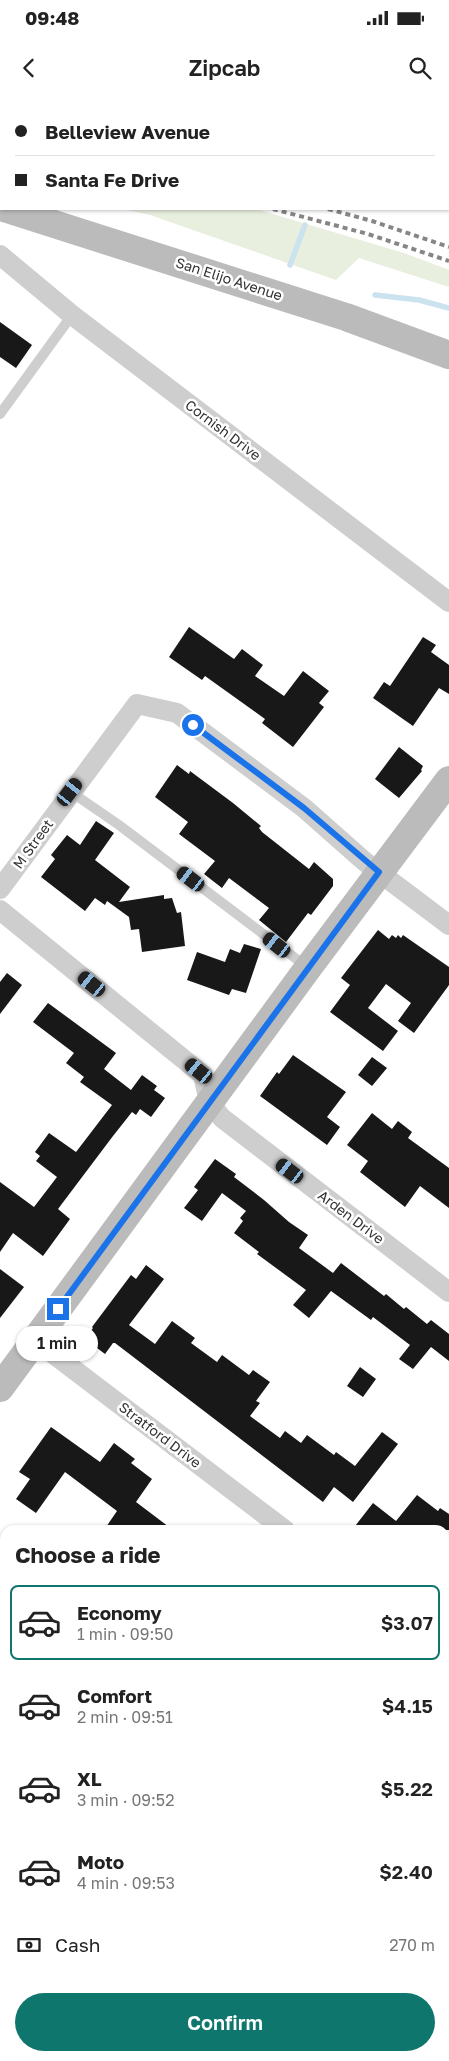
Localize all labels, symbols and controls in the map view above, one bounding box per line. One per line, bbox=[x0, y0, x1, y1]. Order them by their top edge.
text: 09:48 bbox=[25, 6, 80, 29]
icon: back bbox=[15, 54, 43, 82]
text: Zipcab bbox=[189, 54, 260, 81]
icon: search bbox=[406, 54, 434, 82]
text: Belleview Avenue bbox=[45, 120, 210, 143]
text: Santa Fe Drive bbox=[45, 168, 179, 191]
street label: San Elijo Avenue bbox=[174, 253, 284, 304]
street label: Cornish Drive bbox=[182, 396, 264, 463]
route start bbox=[182, 714, 204, 736]
car bbox=[54, 776, 85, 808]
street label: M Street bbox=[9, 816, 56, 872]
car bbox=[174, 864, 207, 894]
car bbox=[260, 930, 293, 960]
car bbox=[75, 969, 108, 999]
car bbox=[182, 1056, 215, 1086]
car bbox=[273, 1156, 306, 1186]
street label: Arden Drive bbox=[315, 1186, 388, 1247]
route end bbox=[47, 1298, 69, 1320]
callout: 1 min bbox=[17, 1326, 99, 1362]
text: 1 min bbox=[37, 1333, 77, 1353]
street label: Stratford Drive bbox=[116, 1398, 205, 1471]
text: Choose a ride bbox=[15, 1541, 161, 1568]
icon: car bbox=[17, 1600, 62, 1645]
text: Economy bbox=[77, 1601, 162, 1624]
text: $3.07 bbox=[381, 1611, 433, 1634]
text: 1 min · 09:50 bbox=[77, 1624, 173, 1644]
icon: car bbox=[17, 1683, 62, 1728]
text: Comfort bbox=[77, 1684, 152, 1707]
text: $4.15 bbox=[382, 1694, 433, 1717]
text: 2 min · 09:51 bbox=[77, 1707, 173, 1727]
icon: car bbox=[17, 1766, 62, 1811]
text: XL bbox=[77, 1767, 102, 1790]
text: $5.22 bbox=[380, 1777, 433, 1800]
text: 3 min · 09:52 bbox=[77, 1790, 174, 1810]
icon: car bbox=[17, 1849, 62, 1894]
text: Moto bbox=[77, 1850, 124, 1873]
text: $2.40 bbox=[379, 1860, 433, 1883]
text: 4 min · 09:53 bbox=[77, 1873, 175, 1893]
icon: cash bbox=[15, 1931, 43, 1959]
text: Cash bbox=[55, 1933, 100, 1956]
text: 270 m bbox=[389, 1935, 435, 1955]
button: Confirm bbox=[15, 1993, 435, 2051]

